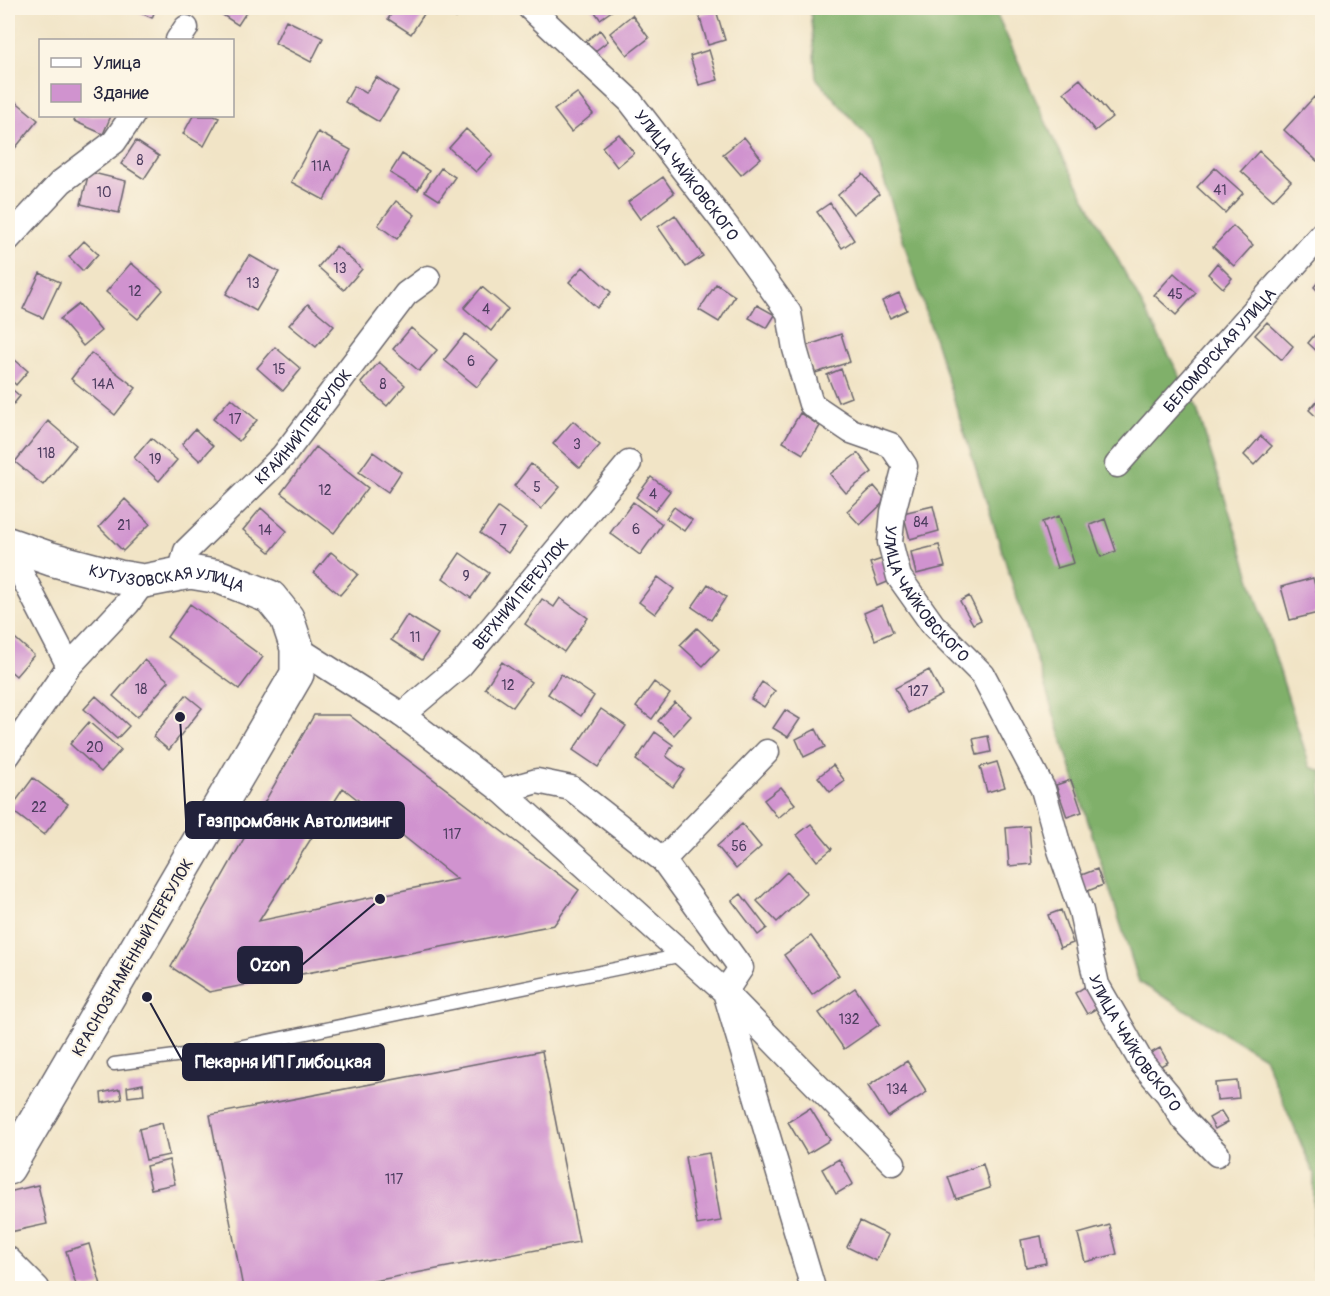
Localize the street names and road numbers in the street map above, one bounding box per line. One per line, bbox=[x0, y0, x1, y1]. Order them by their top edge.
street label: УЛИЦА ЧАЙКОВСКОГО bbox=[630, 106, 743, 245]
street label: БЕЛОМОРСКАЯ УЛИЦА bbox=[1159, 284, 1281, 417]
street label: КРАЙНИЙ ПЕРЕУЛОК bbox=[251, 365, 356, 489]
street label: УЛИЦА ЧАЙКОВСКОГО bbox=[879, 524, 973, 667]
street label: ВЕРХНИЙ ПЕРЕУЛОК bbox=[469, 534, 573, 654]
street label: КУТУЗОВСКАЯ УЛИЦА bbox=[87, 561, 247, 597]
street label: КРАСНОЗНАМЁННЫЙ ПЕРЕУЛОК bbox=[68, 855, 198, 1060]
street label: УЛИЦА ЧАЙКОВСКОГО bbox=[1084, 973, 1185, 1115]

